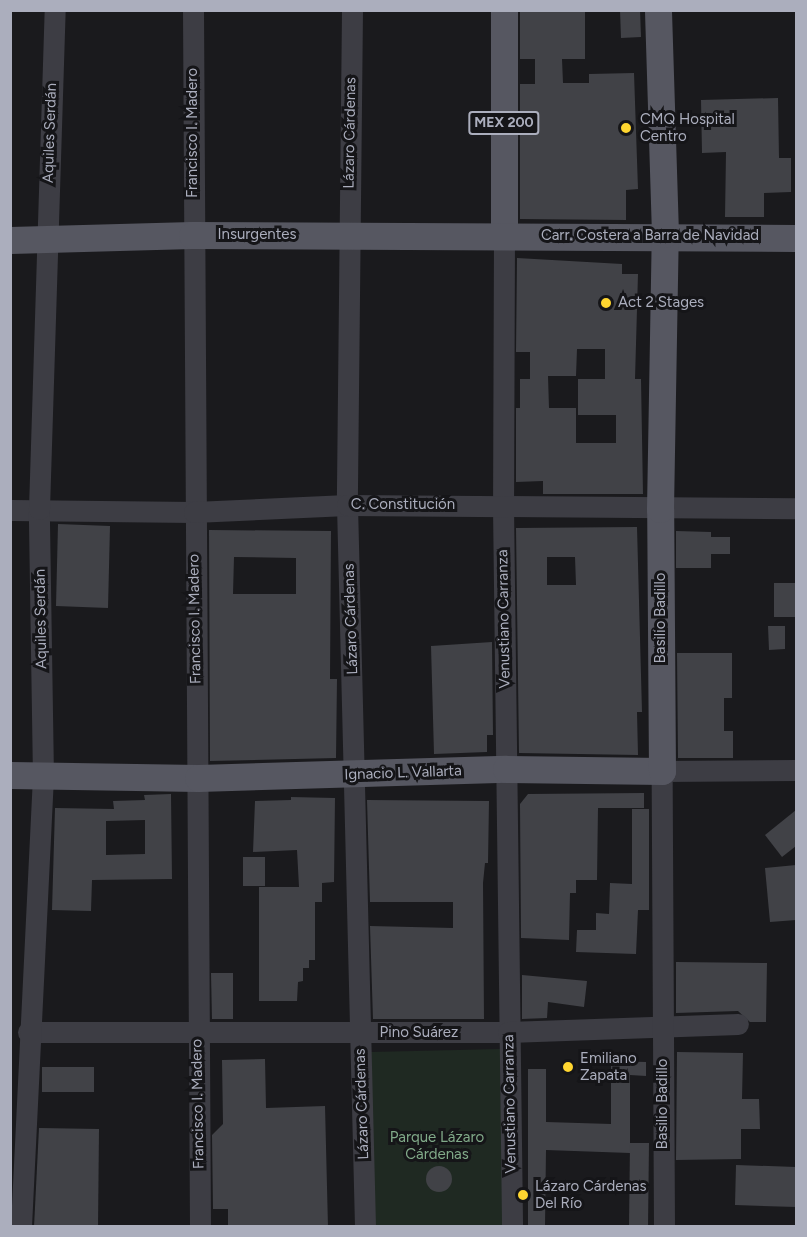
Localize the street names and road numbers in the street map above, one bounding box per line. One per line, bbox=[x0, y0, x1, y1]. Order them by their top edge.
street label: Francisco I. Madero bbox=[184, 68, 202, 198]
street label: Lázaro Cárdenas bbox=[340, 77, 360, 189]
street label: Aquiles Serdán bbox=[39, 83, 61, 183]
road number: MEX 200 bbox=[468, 112, 540, 134]
street label: Insurgentes bbox=[217, 226, 297, 244]
street label: Carr. Costera a Barra de Navidad bbox=[541, 227, 759, 245]
street label: C. Constitución bbox=[351, 496, 455, 514]
street label: Venustiano Carranza bbox=[494, 549, 514, 689]
street label: Francisco I. Madero bbox=[185, 554, 205, 684]
street label: Lázaro Cárdenas bbox=[340, 563, 362, 675]
street label: Aquiles Serdán bbox=[31, 569, 51, 669]
street label: Basilio Badillo bbox=[652, 573, 670, 663]
street label: Ignacio L. Vallarta bbox=[344, 762, 462, 784]
street label: Pino Suárez bbox=[380, 1024, 458, 1042]
street label: Venustiano Carranza bbox=[500, 1034, 520, 1174]
street label: Francisco I. Madero bbox=[188, 1039, 208, 1169]
street label: Lázaro Cárdenas bbox=[351, 1048, 373, 1160]
street label: Basilio Badillo bbox=[654, 1059, 672, 1149]

